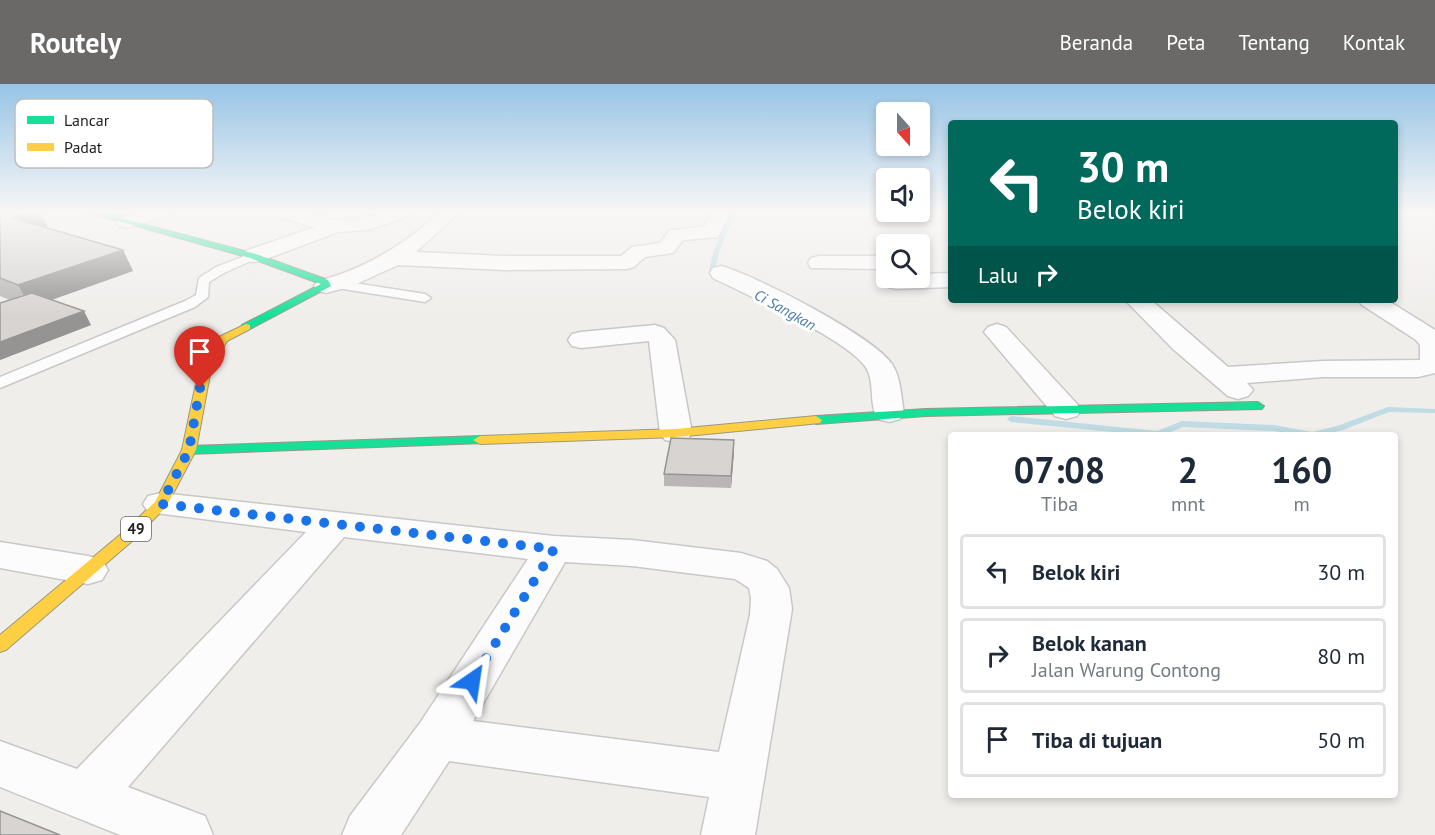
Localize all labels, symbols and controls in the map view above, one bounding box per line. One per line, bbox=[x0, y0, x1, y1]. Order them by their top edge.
text: Routely bbox=[30, 24, 121, 61]
text: Beranda bbox=[1060, 29, 1133, 56]
text: Peta bbox=[1166, 29, 1205, 56]
text: Tentang bbox=[1238, 29, 1310, 56]
text: Kontak bbox=[1343, 29, 1405, 56]
legend bbox=[15, 99, 213, 168]
north arrow bbox=[876, 102, 930, 156]
map controls bbox=[876, 102, 930, 288]
text: Lancar bbox=[64, 110, 110, 130]
text: Padat bbox=[64, 137, 103, 157]
text: 30 m bbox=[1077, 139, 1169, 194]
icon: left bbox=[978, 144, 1056, 222]
button: sound bbox=[876, 168, 930, 222]
text: Belok kiri bbox=[1077, 192, 1185, 226]
button: search bbox=[876, 234, 930, 288]
icon: right bbox=[1030, 258, 1063, 291]
text: Lalu bbox=[978, 261, 1018, 289]
water label: Ci Sangkan bbox=[751, 285, 820, 334]
pin bbox=[174, 326, 225, 388]
icon: arrive bbox=[183, 335, 216, 368]
text: 07:08 bbox=[1014, 446, 1105, 493]
text: 2 bbox=[1178, 446, 1198, 493]
text: 160 bbox=[1271, 446, 1332, 493]
text: Tiba bbox=[1041, 491, 1078, 517]
text: mnt bbox=[1171, 491, 1205, 517]
text: m bbox=[1293, 491, 1310, 517]
road number: 49 bbox=[121, 517, 151, 541]
icon: left bbox=[981, 555, 1014, 588]
text: Belok kiri bbox=[1032, 558, 1121, 586]
text: 30 m bbox=[1317, 558, 1365, 586]
text: Belok kanan bbox=[1032, 629, 1147, 657]
icon: right bbox=[981, 639, 1014, 672]
text: 80 m bbox=[1317, 642, 1365, 670]
position arrow bbox=[440, 649, 504, 713]
text: Jalan Warung Contong bbox=[1032, 657, 1221, 683]
icon: arrive bbox=[981, 723, 1014, 756]
text: Tiba di tujuan bbox=[1032, 726, 1162, 754]
text: 50 m bbox=[1317, 726, 1365, 754]

